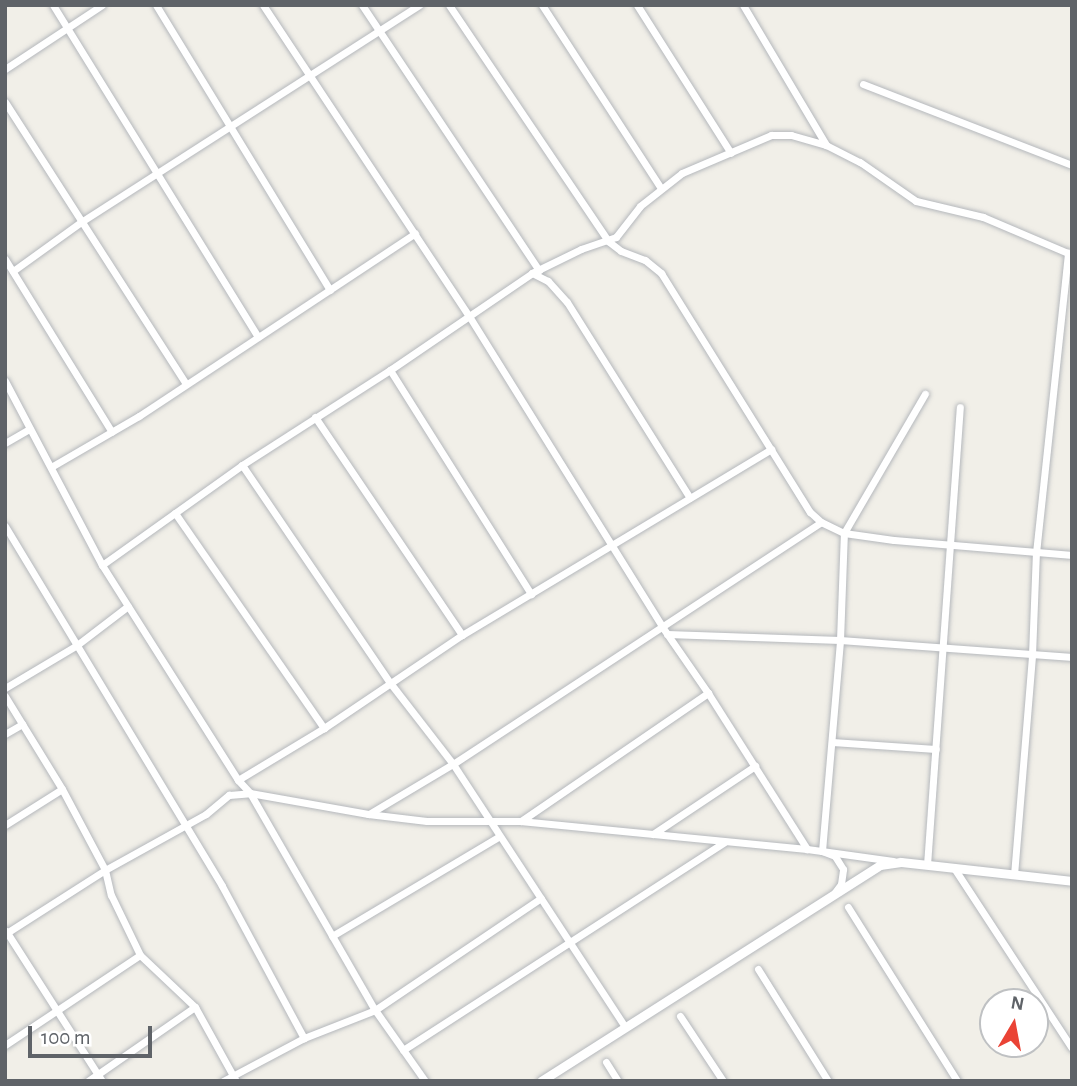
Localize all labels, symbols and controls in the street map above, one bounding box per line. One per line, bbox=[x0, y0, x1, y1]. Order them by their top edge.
north arrow bbox=[979, 988, 1049, 1058]
text: N bbox=[1009, 993, 1026, 1014]
scale bar bbox=[32, 1012, 156, 1056]
text: 100 m bbox=[41, 1027, 91, 1048]

